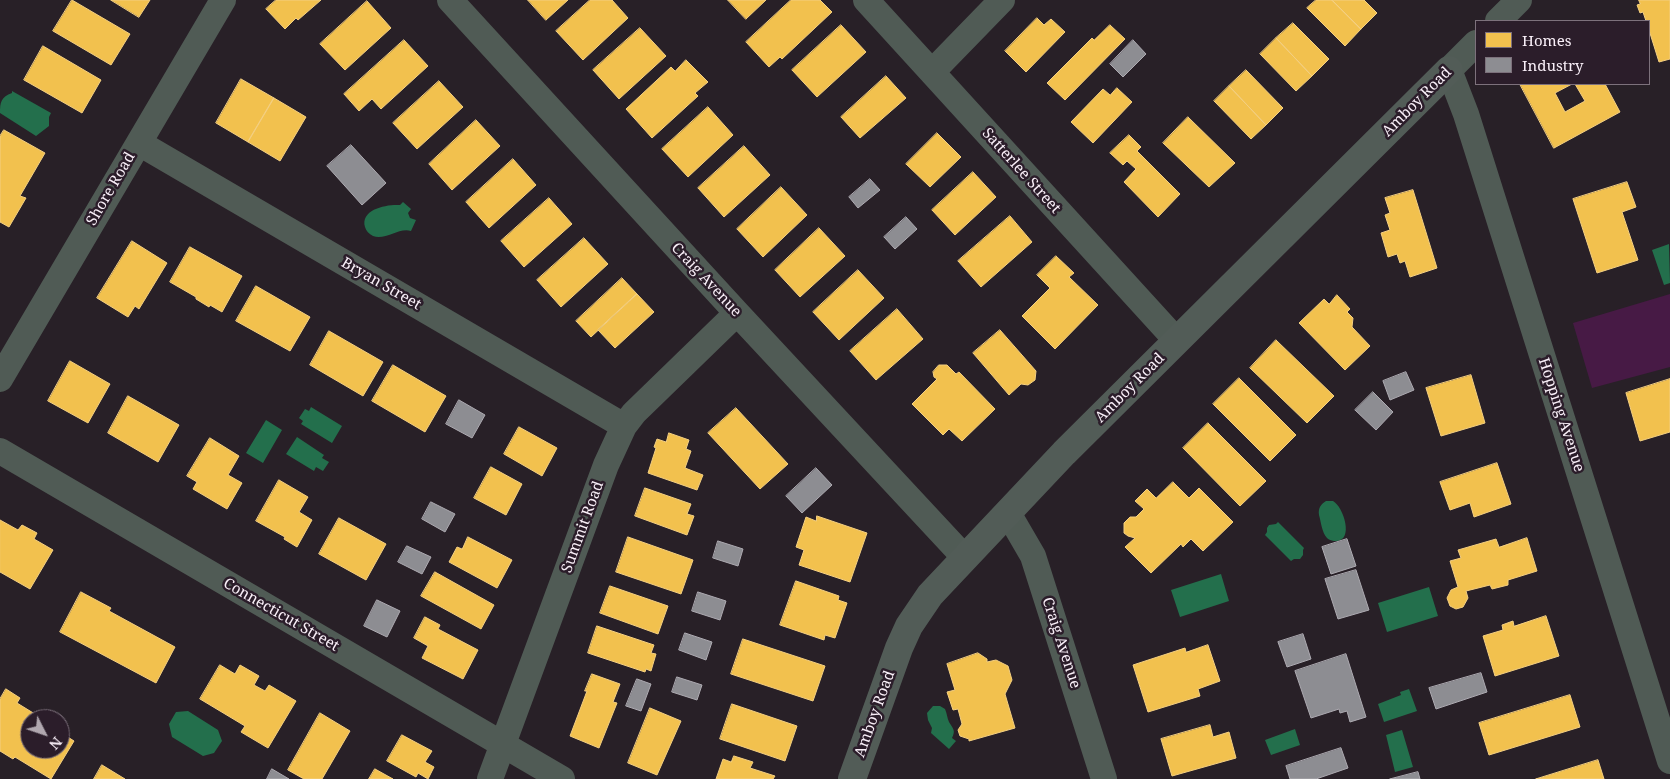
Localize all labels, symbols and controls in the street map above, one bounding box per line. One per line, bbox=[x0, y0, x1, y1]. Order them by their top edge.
legend bbox=[1475, 20, 1650, 85]
text: Homes bbox=[1522, 30, 1572, 50]
text: Industry bbox=[1522, 55, 1584, 75]
street label: Amboy Road bbox=[1379, 64, 1455, 140]
street label: Satterlee Street bbox=[978, 125, 1064, 217]
street label: Shore Road bbox=[83, 149, 139, 229]
street label: Craig Avenue bbox=[667, 239, 745, 321]
street label: Bryan Street bbox=[338, 254, 424, 314]
street label: Amboy Road bbox=[1092, 350, 1168, 426]
street label: Hopping Avenue bbox=[1534, 356, 1588, 474]
street label: Summit Road bbox=[558, 479, 608, 575]
street label: Connecticut Street bbox=[220, 575, 342, 655]
street label: Craig Avenue bbox=[1038, 595, 1084, 691]
street label: Amboy Road bbox=[851, 668, 899, 760]
north arrow bbox=[20, 709, 70, 759]
text: N bbox=[45, 733, 67, 754]

